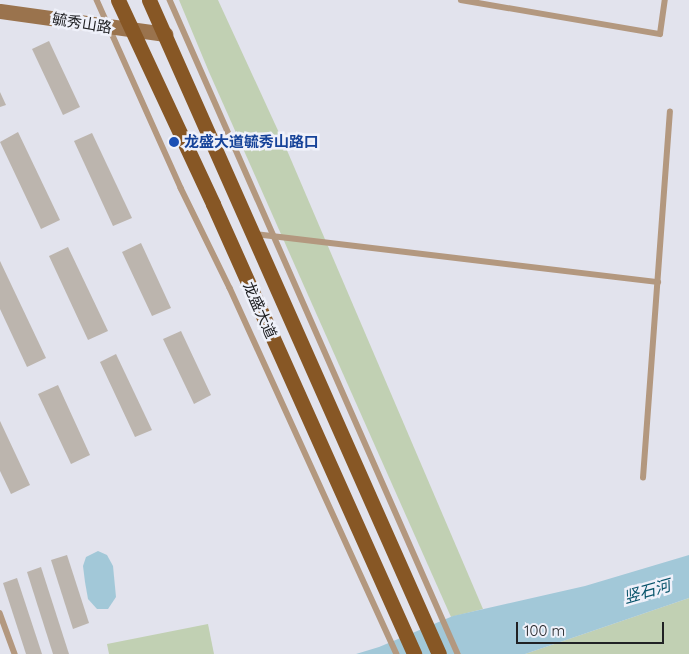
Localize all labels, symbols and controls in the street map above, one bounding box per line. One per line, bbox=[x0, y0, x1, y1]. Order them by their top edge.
street label: 毓秀山路 bbox=[51, 9, 113, 37]
place label: 龙盛大道毓秀山路口 bbox=[184, 133, 319, 151]
marker: 龙盛大道毓秀山路口 bbox=[168, 136, 180, 148]
street label: 龙盛大道 bbox=[240, 279, 280, 341]
water label: 竖石河 bbox=[621, 575, 673, 607]
scale bar bbox=[519, 612, 666, 644]
text: 100 m bbox=[524, 621, 565, 640]

